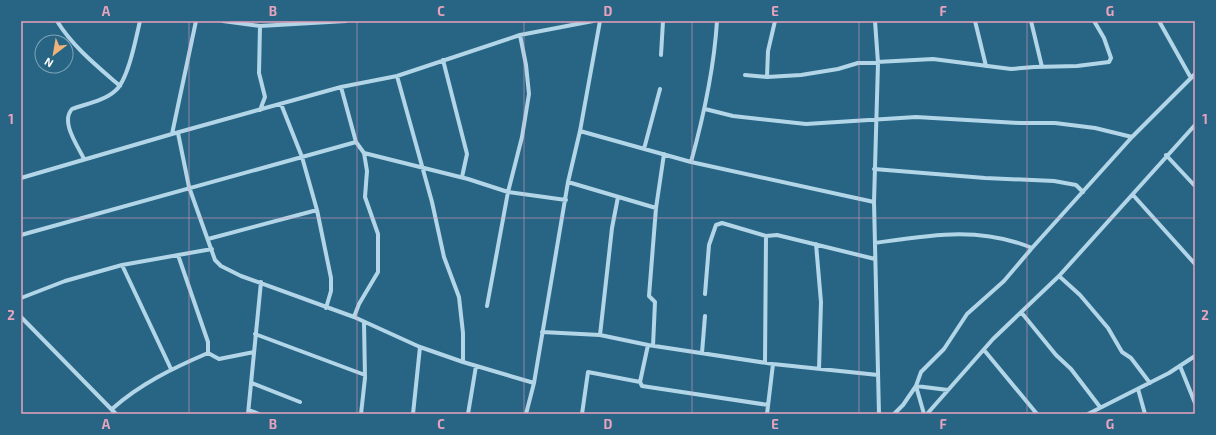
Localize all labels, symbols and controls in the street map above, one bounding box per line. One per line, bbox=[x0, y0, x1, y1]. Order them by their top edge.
text: A bbox=[102, 3, 111, 19]
text: B bbox=[269, 3, 277, 19]
text: C bbox=[437, 3, 445, 19]
text: D bbox=[604, 3, 613, 19]
text: E bbox=[771, 3, 779, 19]
text: F bbox=[939, 3, 947, 19]
text: G bbox=[1106, 3, 1114, 19]
north arrow bbox=[34, 34, 74, 74]
text: N bbox=[42, 55, 55, 71]
text: 1 bbox=[8, 111, 14, 127]
text: 1 bbox=[1202, 111, 1208, 127]
text: 2 bbox=[7, 307, 15, 323]
text: 2 bbox=[1201, 307, 1209, 323]
text: A bbox=[102, 416, 111, 432]
text: B bbox=[269, 416, 277, 432]
text: C bbox=[437, 416, 445, 432]
text: D bbox=[604, 416, 613, 432]
text: E bbox=[771, 416, 779, 432]
text: F bbox=[939, 416, 947, 432]
text: G bbox=[1106, 416, 1114, 432]

